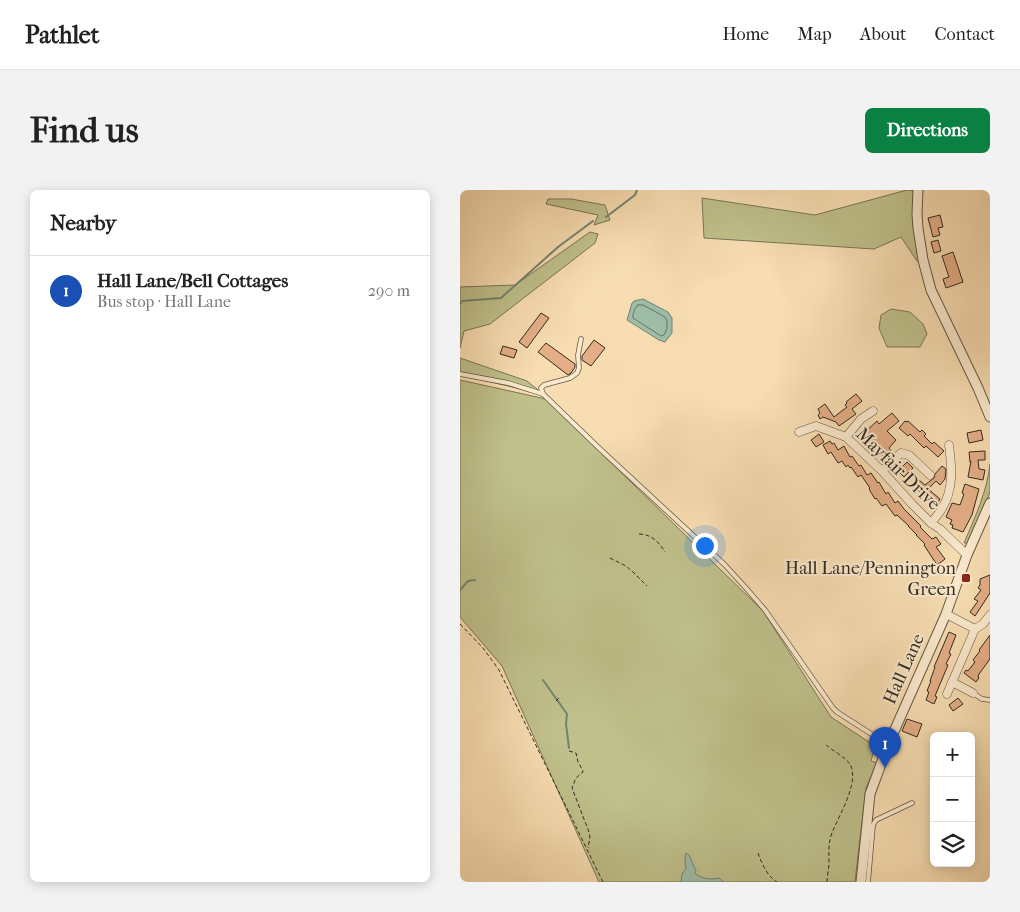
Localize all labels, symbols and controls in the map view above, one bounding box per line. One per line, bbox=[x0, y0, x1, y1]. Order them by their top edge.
text: Pathlet bbox=[25, 21, 99, 49]
text: Home bbox=[722, 24, 769, 45]
text: Map bbox=[797, 24, 832, 45]
text: About bbox=[860, 24, 906, 45]
text: Contact bbox=[934, 24, 995, 45]
button: Directions bbox=[865, 108, 990, 153]
text: Find us bbox=[30, 110, 139, 151]
text: Nearby bbox=[50, 211, 116, 235]
text: Hall Lane/Bell Cottages bbox=[97, 270, 288, 292]
text: 1 bbox=[63, 281, 69, 300]
text: 290 m bbox=[368, 281, 410, 300]
text: Bus stop · Hall Lane bbox=[97, 292, 231, 311]
street label: Mayfair Drive bbox=[851, 424, 945, 515]
your location bbox=[692, 533, 718, 559]
place label: Hall Lane/Pennington Green bbox=[785, 558, 957, 600]
marker: Hall Lane/Pennington Green bbox=[960, 572, 972, 584]
street label: Hall Lane bbox=[879, 630, 929, 707]
pin: 1 bbox=[869, 727, 901, 768]
map controls bbox=[930, 732, 975, 867]
button: + bbox=[930, 732, 975, 777]
button: − bbox=[930, 777, 975, 822]
button: layers bbox=[930, 822, 975, 867]

